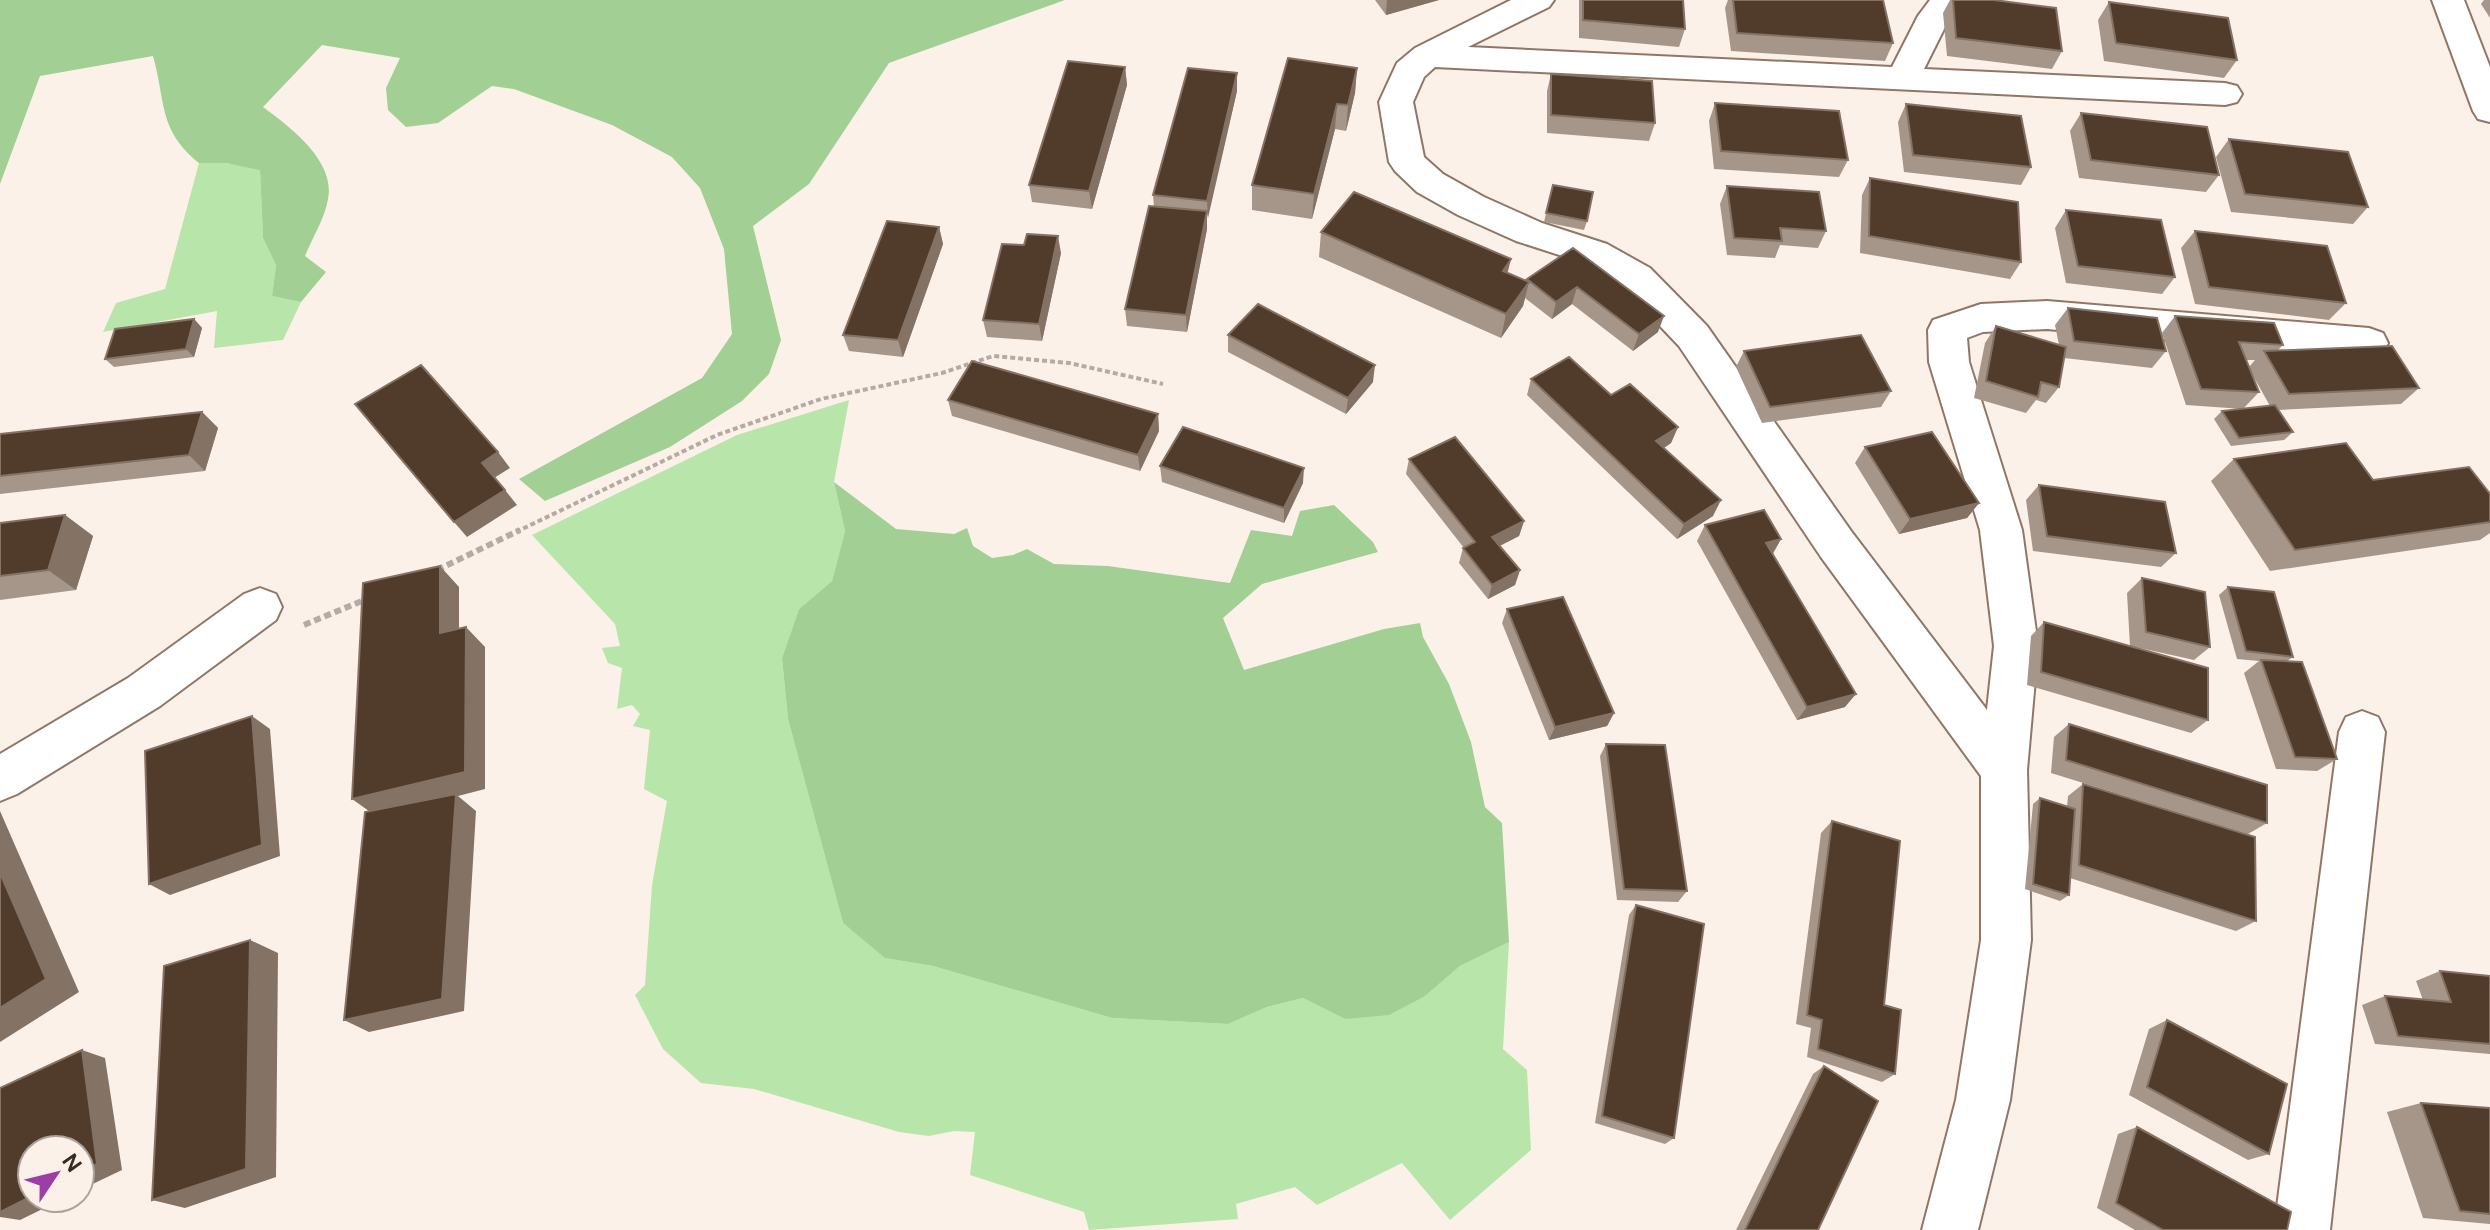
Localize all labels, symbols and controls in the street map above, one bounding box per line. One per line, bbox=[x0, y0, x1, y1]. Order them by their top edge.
north arrow bbox=[16, 1134, 96, 1214]
text: N bbox=[55, 1148, 88, 1178]

